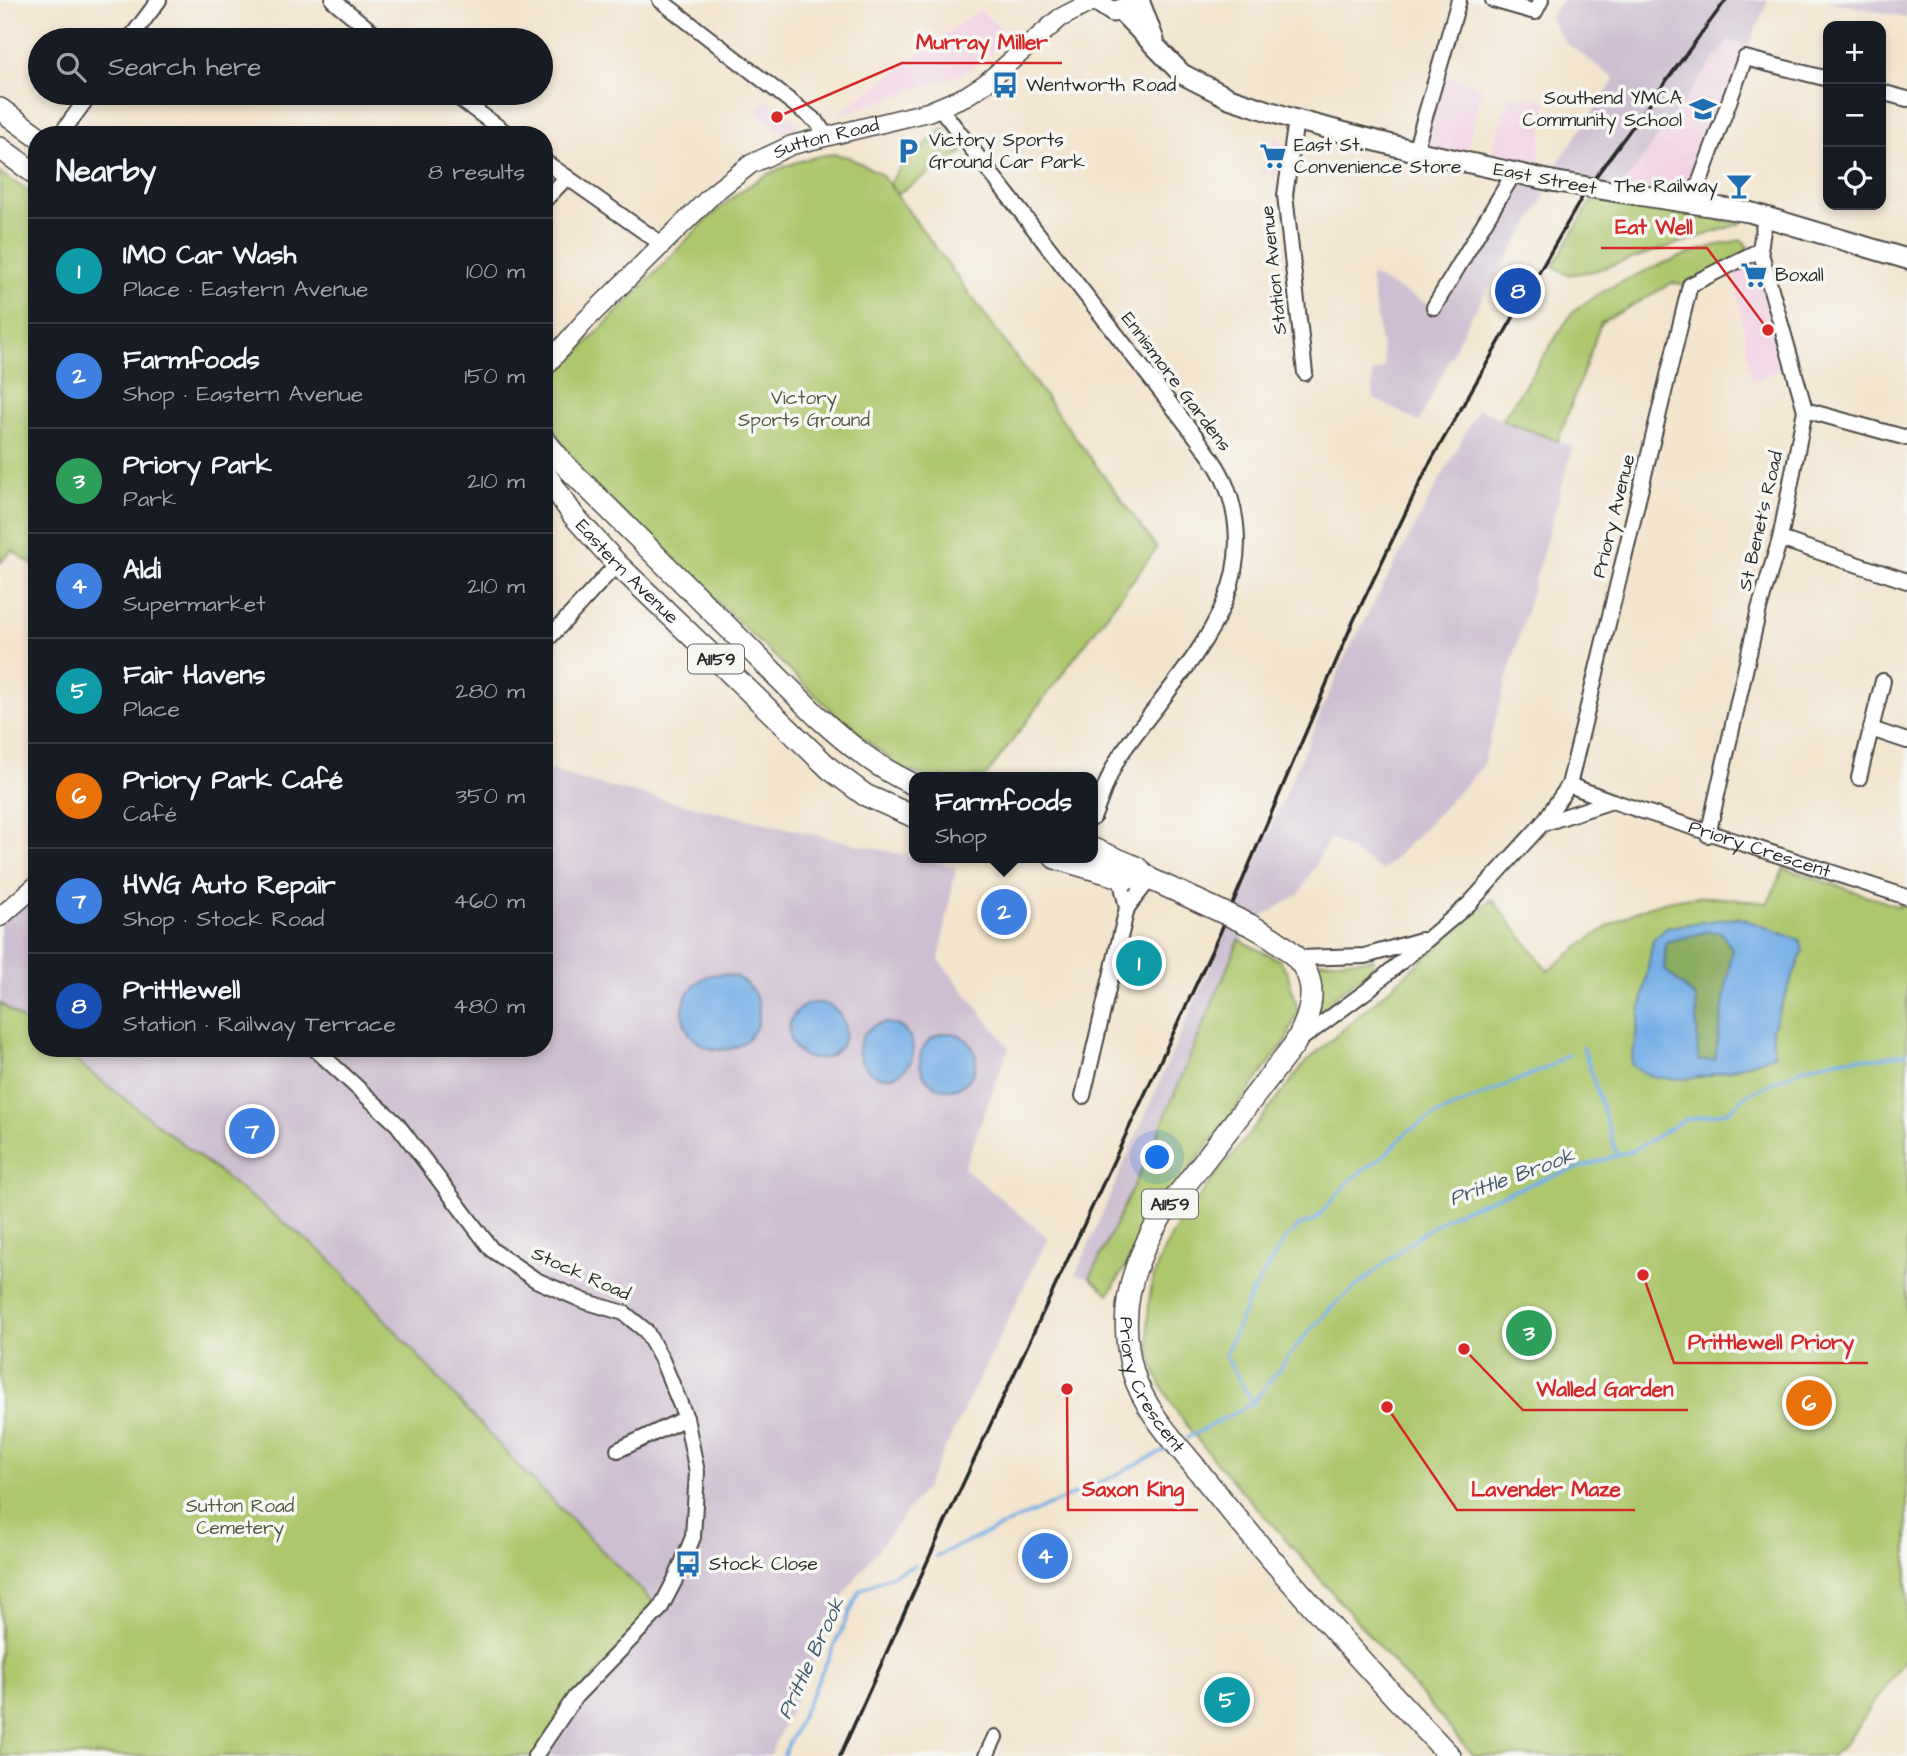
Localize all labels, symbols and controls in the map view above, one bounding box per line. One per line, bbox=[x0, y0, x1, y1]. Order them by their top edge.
callout: Murray Miller bbox=[902, 21, 1062, 63]
map controls bbox=[1823, 21, 1886, 210]
button: + bbox=[1823, 21, 1886, 84]
search box bbox=[28, 28, 553, 105]
text: Murray Miller bbox=[916, 28, 1048, 60]
icon: search bbox=[52, 48, 90, 86]
text: Search here bbox=[108, 49, 261, 85]
bus stop icon: Wentworth Road bbox=[990, 70, 1020, 100]
place label: Wentworth Road bbox=[1026, 72, 1176, 99]
button: − bbox=[1823, 84, 1886, 147]
place label: Southend YMCA Community School bbox=[1523, 85, 1682, 135]
school or university icon: Southend YMCA Community School bbox=[1688, 94, 1718, 124]
street label: Sutton Road bbox=[768, 111, 882, 166]
place label: Victory Sports Ground Car Park bbox=[929, 127, 1085, 176]
place label: East St. Convenience Store bbox=[1294, 132, 1461, 181]
parking icon: Victory Sports Ground Car Park bbox=[893, 136, 923, 166]
supermarket icon: East St. Convenience Store bbox=[1258, 141, 1288, 171]
button: locate bbox=[1823, 147, 1886, 210]
text: Nearby bbox=[56, 151, 156, 193]
text: 8 results bbox=[428, 156, 525, 188]
street label: East Street bbox=[1491, 156, 1599, 202]
bar icon: The Railway bbox=[1724, 171, 1754, 201]
place label: The Railway bbox=[1614, 173, 1719, 201]
street label: Station Avenue bbox=[1254, 204, 1294, 336]
callout: Eat Well bbox=[1601, 206, 1707, 248]
text: Eat Well bbox=[1615, 213, 1694, 242]
text: IMO Car Wash bbox=[123, 237, 296, 273]
text: 1 bbox=[78, 255, 80, 287]
text: 100 m bbox=[466, 255, 525, 287]
supermarket icon: Boxall bbox=[1739, 260, 1769, 290]
place label: Boxall bbox=[1775, 262, 1824, 289]
pin: 8 bbox=[1495, 265, 1541, 317]
text: Place · Eastern Avenue bbox=[123, 273, 368, 305]
street label: Ennismore Gardens bbox=[1114, 306, 1238, 458]
text: Farmfoods bbox=[123, 342, 260, 378]
text: 2 bbox=[72, 360, 86, 392]
text: 150 m bbox=[464, 360, 525, 392]
text: Shop · Eastern Avenue bbox=[123, 378, 363, 410]
park label: Victory Sports Ground bbox=[738, 385, 870, 434]
text: Priory Park bbox=[123, 447, 272, 483]
street label: St Benet's Road bbox=[1732, 448, 1790, 594]
street label: Priory Avenue bbox=[1586, 451, 1643, 581]
text: 3 bbox=[73, 465, 85, 497]
text: 210 m bbox=[467, 465, 525, 497]
text: Park bbox=[123, 483, 176, 515]
street label: Eastern Avenue bbox=[569, 513, 685, 630]
text: Aldi bbox=[123, 552, 161, 588]
text: 4 bbox=[71, 570, 87, 602]
text: 210 m bbox=[467, 570, 525, 602]
text: Supermarket bbox=[123, 588, 266, 620]
road number: A1159 bbox=[688, 644, 744, 674]
text: Fair Havens bbox=[123, 657, 266, 693]
text: 5 bbox=[71, 675, 87, 707]
text: 280 m bbox=[455, 675, 525, 707]
text: Place bbox=[123, 693, 180, 725]
text: Priory Park Café bbox=[123, 762, 343, 798]
popup bbox=[909, 772, 1098, 863]
text: 6 bbox=[72, 780, 86, 812]
text: 350 m bbox=[455, 780, 525, 812]
text: Farmfoods bbox=[935, 784, 1072, 820]
text: Café bbox=[123, 798, 177, 830]
street label: Priory Crescent bbox=[1685, 813, 1835, 885]
text: Shop bbox=[935, 820, 987, 852]
text: HWG Auto Repair bbox=[123, 867, 336, 903]
text: 7 bbox=[72, 885, 86, 917]
text: 460 m bbox=[453, 885, 525, 917]
pin: 2 bbox=[981, 886, 1027, 938]
text: Shop · Stock Road bbox=[123, 903, 324, 935]
pin: 1 bbox=[1116, 937, 1162, 989]
text: Prittlewell bbox=[123, 972, 240, 1008]
text: 8 bbox=[72, 990, 86, 1022]
text: 480 m bbox=[453, 990, 525, 1022]
text: Station · Railway Terrace bbox=[123, 1008, 396, 1040]
pin: 7 bbox=[229, 1105, 275, 1157]
your location bbox=[1140, 1140, 1174, 1174]
water label: Prittle Brook bbox=[1445, 1141, 1580, 1213]
road number: A1159 bbox=[1142, 1190, 1198, 1218]
street label: Stock Road bbox=[527, 1240, 635, 1308]
pin: 3 bbox=[1506, 1307, 1552, 1359]
street label: Priory Crescent bbox=[1113, 1317, 1192, 1459]
callout: Prittlewell Priory bbox=[1674, 1321, 1868, 1363]
text: Prittlewell Priory bbox=[1688, 1328, 1855, 1360]
callout: Walled Garden bbox=[1523, 1368, 1688, 1410]
text: Walled Garden bbox=[1535, 1375, 1674, 1404]
pin: 6 bbox=[1786, 1377, 1832, 1429]
callout: Saxon King bbox=[1068, 1468, 1198, 1510]
callout: Lavender Maze bbox=[1457, 1468, 1635, 1510]
text: Saxon King bbox=[1081, 1475, 1184, 1506]
text: Lavender Maze bbox=[1471, 1475, 1622, 1504]
park label: Sutton Road Cemetery bbox=[186, 1493, 295, 1543]
pin: 4 bbox=[1022, 1530, 1068, 1582]
bus stop icon: Stock Close bbox=[673, 1549, 703, 1579]
place label: Stock Close bbox=[709, 1551, 818, 1578]
water label: Prittle Brook bbox=[770, 1591, 852, 1724]
pin: 5 bbox=[1204, 1674, 1250, 1726]

